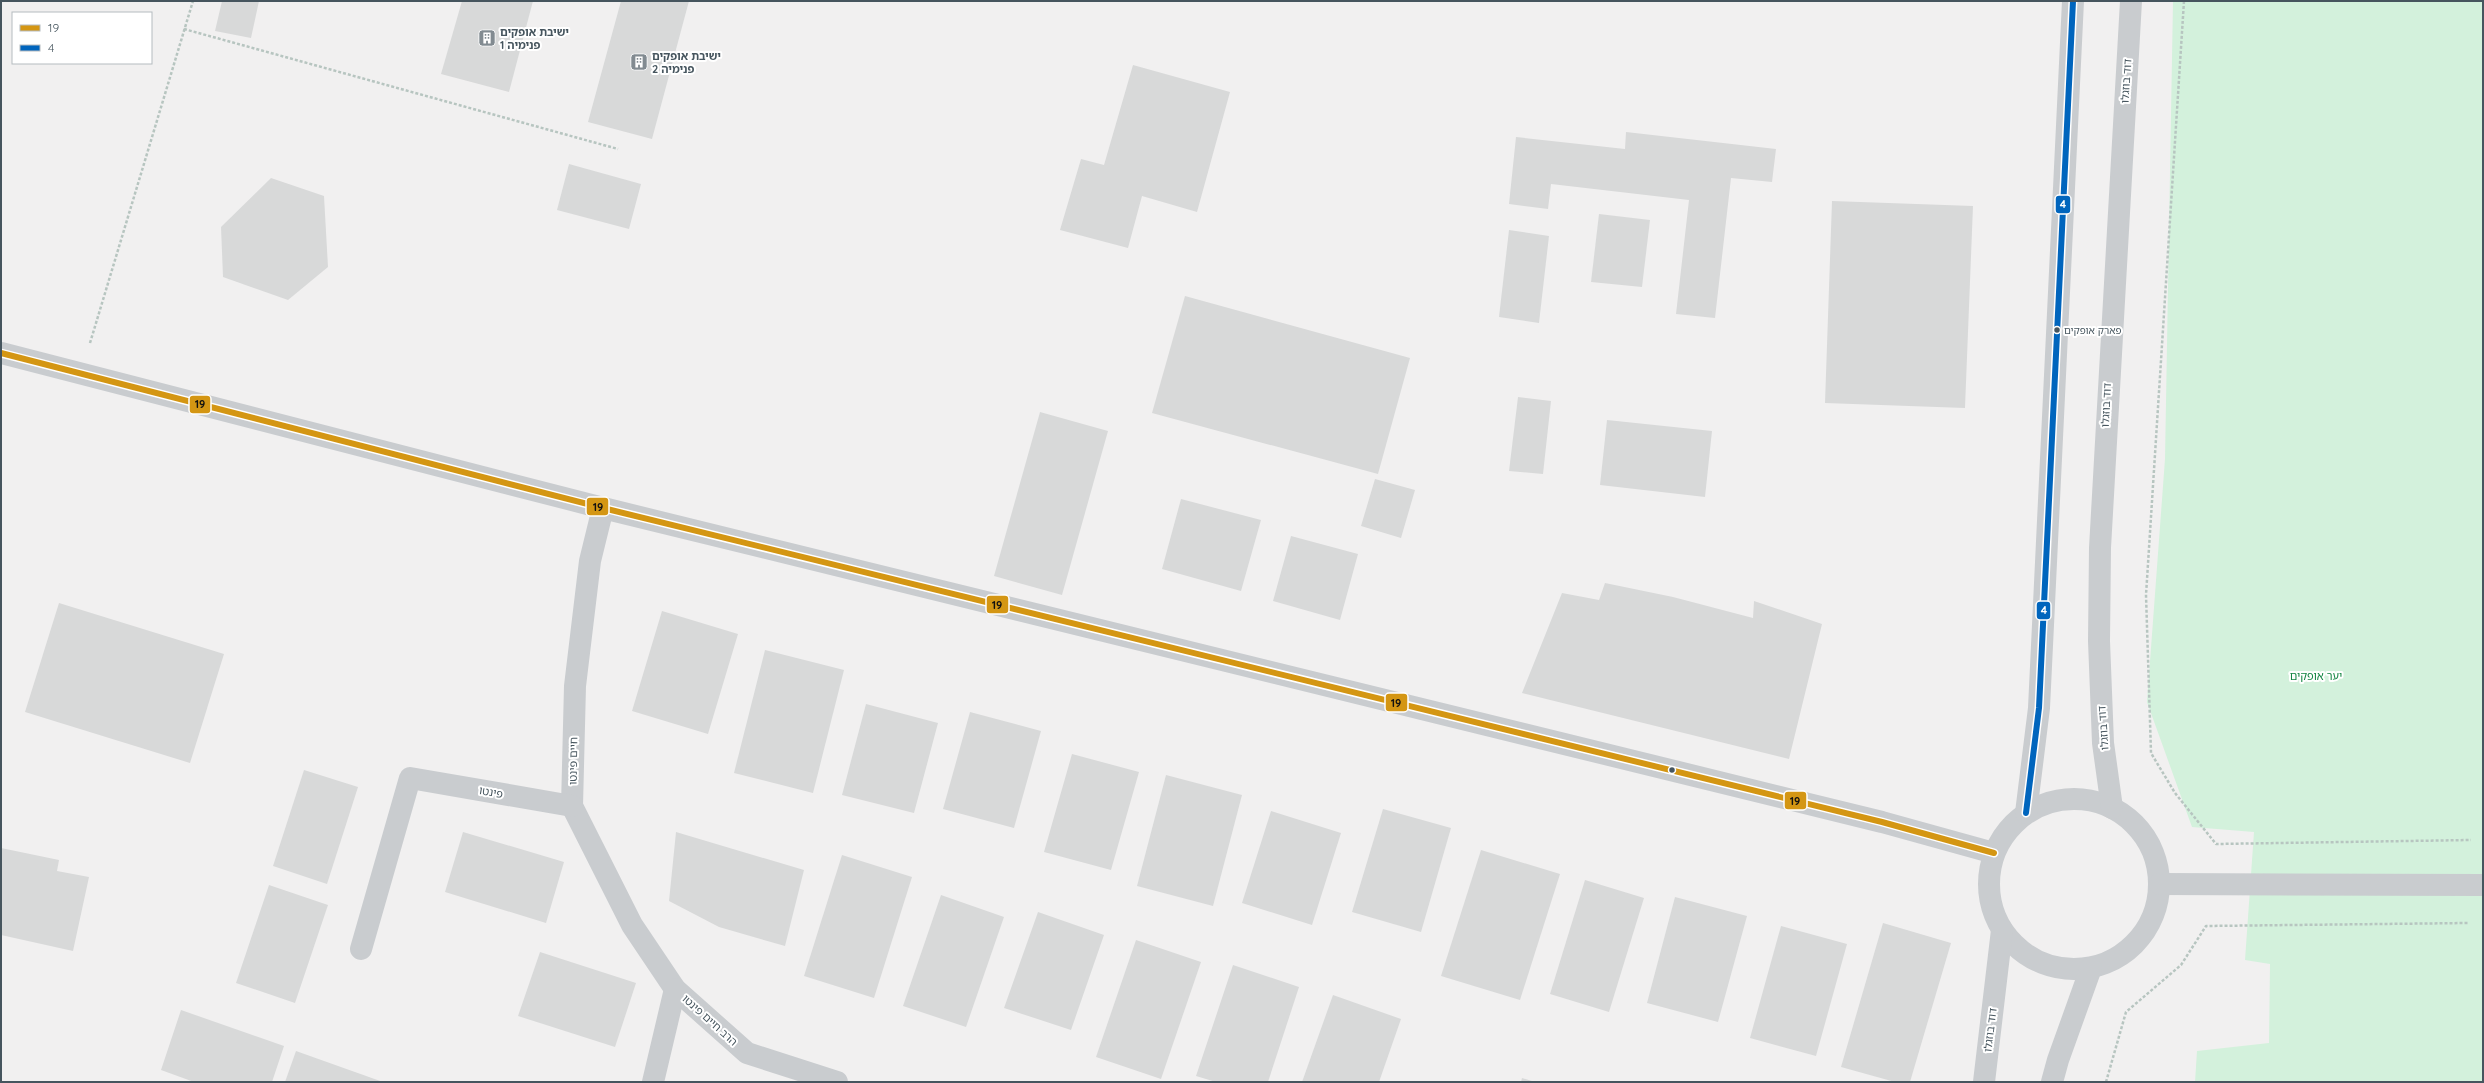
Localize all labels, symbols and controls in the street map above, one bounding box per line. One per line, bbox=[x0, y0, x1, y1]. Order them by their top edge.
legend bbox=[12, 12, 152, 64]
text: 19 bbox=[48, 20, 59, 35]
place label: ישיבת אופקים פנימיה 1 bbox=[500, 25, 569, 52]
building icon: ישיבת אופקים פנימיה 1 bbox=[477, 28, 497, 48]
text: 4 bbox=[48, 40, 54, 55]
place label: ישיבת אופקים פנימיה 2 bbox=[652, 49, 721, 76]
building icon: ישיבת אופקים פנימיה 2 bbox=[629, 52, 649, 72]
street label: דוד בוזגלו bbox=[2117, 58, 2135, 104]
line badge: 4 bbox=[2055, 195, 2071, 214]
text: 4 bbox=[2060, 197, 2067, 211]
place label: פארק אופקים bbox=[2064, 324, 2121, 337]
marker: פארק אופקים bbox=[2052, 325, 2062, 335]
street label: דוד בוזגלו bbox=[2098, 382, 2114, 428]
line badge: 19 bbox=[189, 395, 211, 414]
text: 19 bbox=[195, 397, 205, 411]
line badge: 19 bbox=[586, 497, 609, 516]
text: 19 bbox=[593, 500, 603, 514]
line badge: 19 bbox=[986, 595, 1009, 614]
text: 19 bbox=[992, 598, 1002, 612]
line badge: 4 bbox=[2036, 601, 2051, 620]
text: 4 bbox=[2041, 603, 2048, 617]
park label: יער אופקים bbox=[2290, 669, 2342, 683]
line badge: 19 bbox=[1385, 693, 1408, 712]
text: 19 bbox=[1391, 696, 1401, 710]
street label: דוד בוזגלו bbox=[2094, 705, 2112, 751]
street label: חיים פינטו bbox=[566, 737, 580, 785]
unlabelled marker bbox=[1667, 765, 1677, 775]
street label: פינטו bbox=[478, 783, 504, 801]
line badge: 19 bbox=[1784, 791, 1807, 810]
text: 19 bbox=[1790, 794, 1800, 808]
street label: הרב חיים פינטו bbox=[679, 992, 741, 1049]
street label: דוד בוזגלו bbox=[1980, 1007, 2000, 1053]

